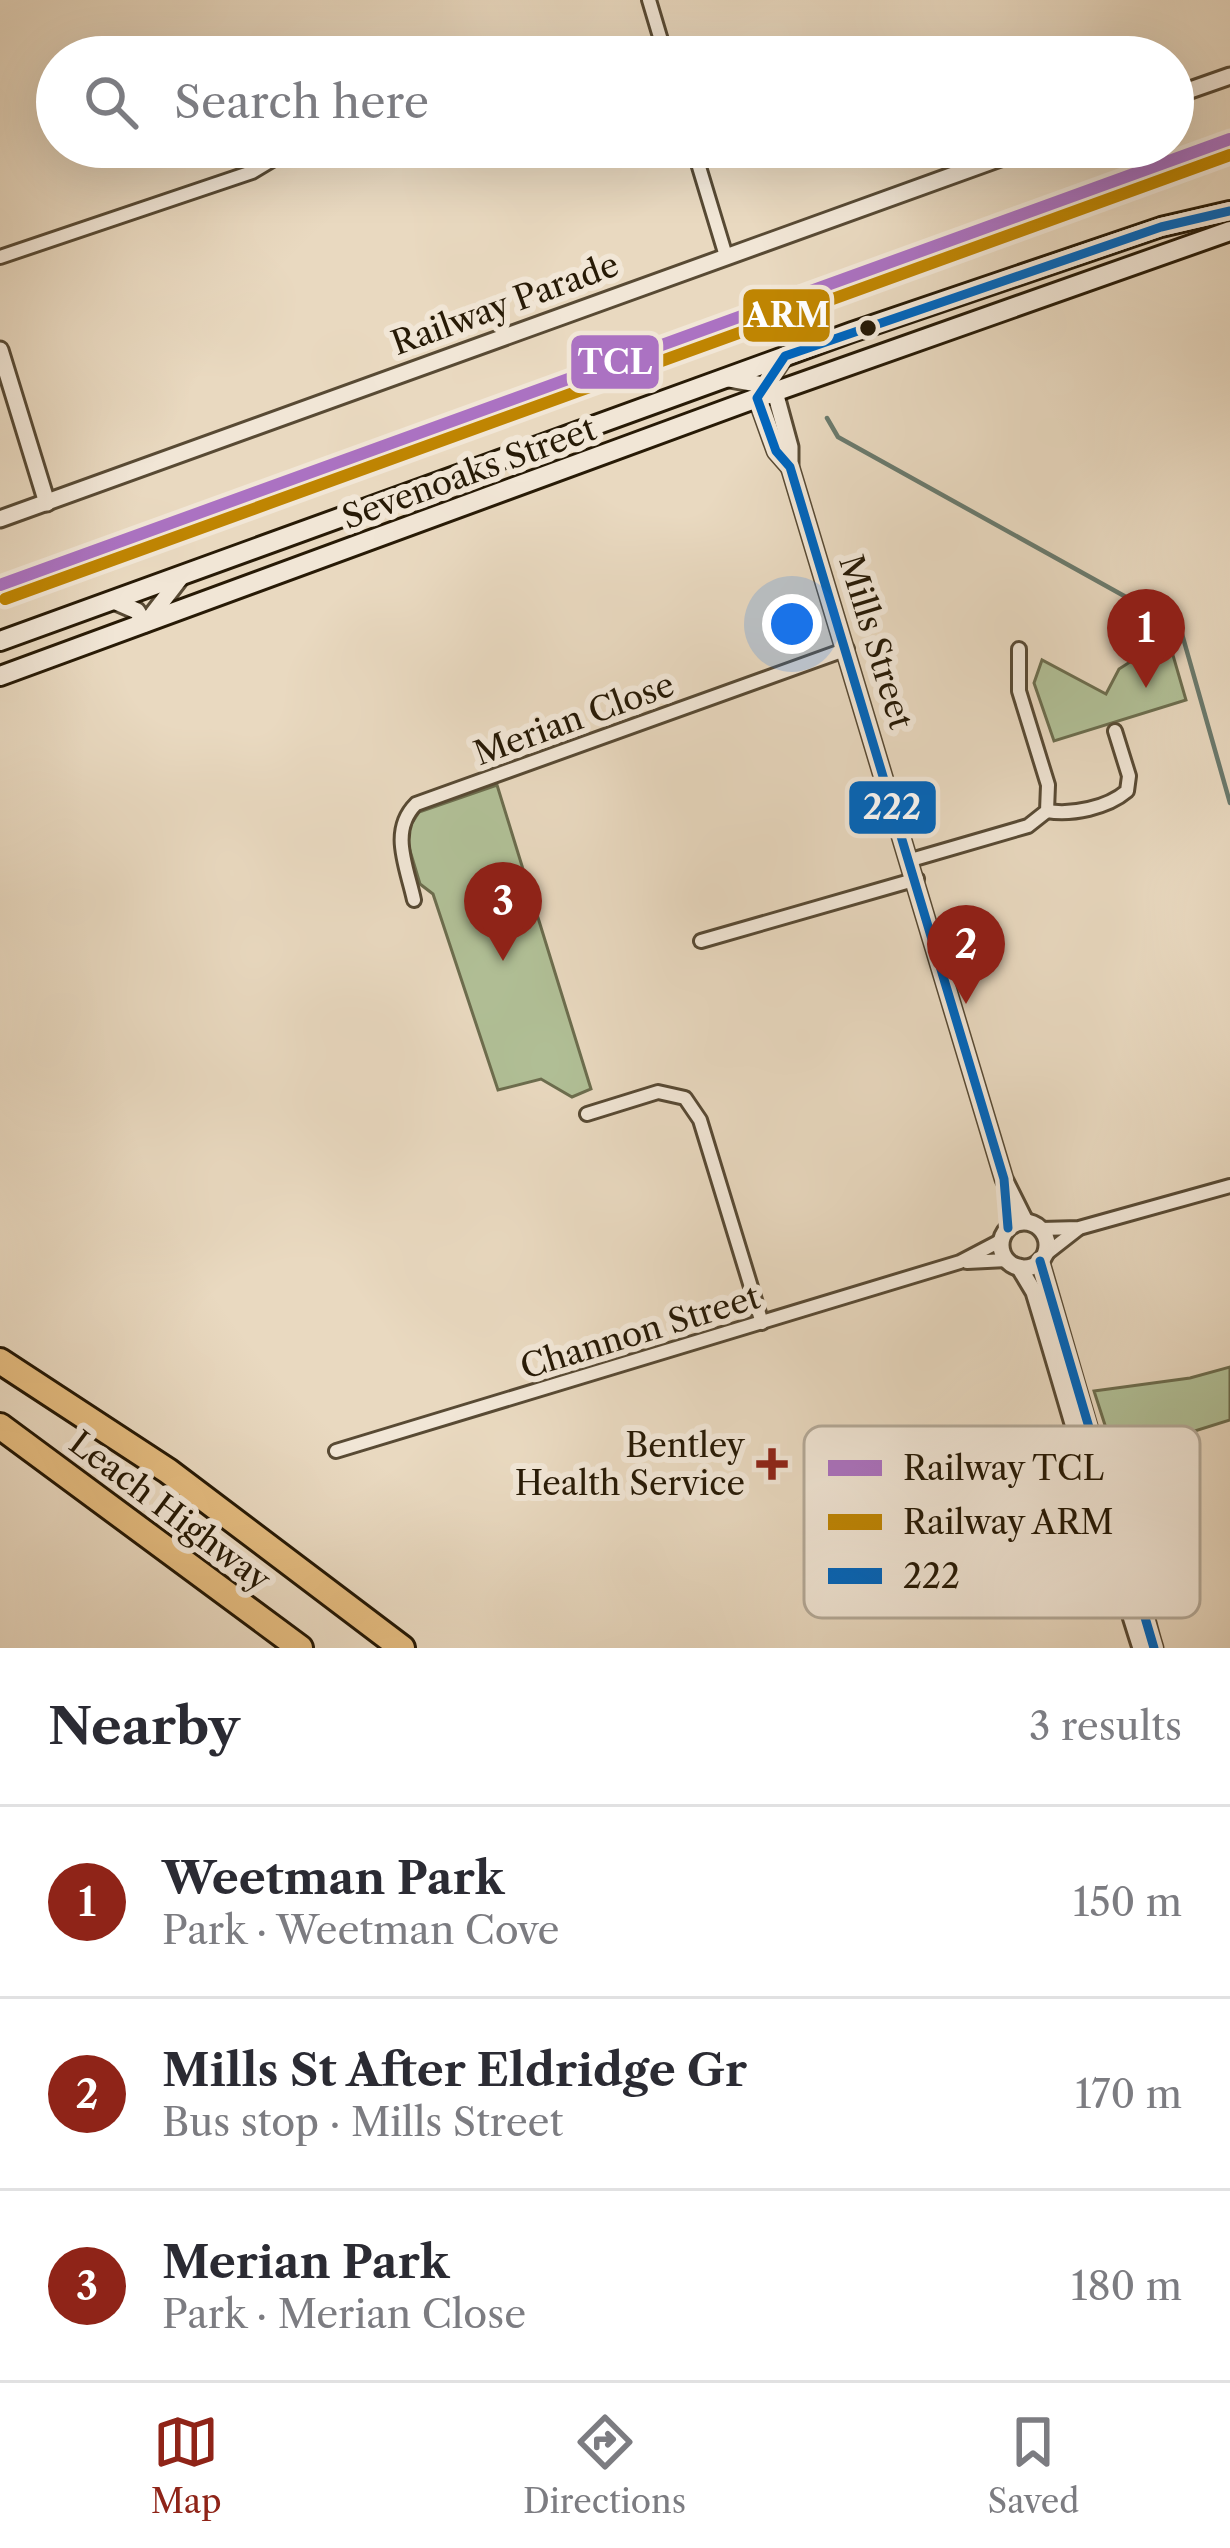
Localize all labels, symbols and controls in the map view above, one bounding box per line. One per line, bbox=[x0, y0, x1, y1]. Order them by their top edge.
search box bbox=[36, 36, 1194, 168]
icon: search bbox=[78, 69, 144, 135]
text: Search here bbox=[174, 74, 429, 130]
street label: Railway Parade bbox=[386, 244, 624, 364]
line badge: ARM bbox=[741, 287, 832, 344]
text: ARM bbox=[743, 295, 830, 336]
unlabelled marker bbox=[857, 317, 879, 339]
line badge: TCL bbox=[569, 333, 661, 391]
text: TCL bbox=[578, 342, 653, 383]
street label: Sevenoaks Street bbox=[336, 408, 602, 538]
street label: Mills Street bbox=[830, 550, 922, 734]
pin: 1 bbox=[1107, 589, 1185, 688]
your location bbox=[762, 594, 822, 654]
street label: Merian Close bbox=[468, 664, 680, 774]
line badge: 222 bbox=[847, 779, 938, 836]
text: 222 bbox=[863, 787, 921, 828]
pin: 3 bbox=[464, 862, 542, 961]
pin: 2 bbox=[927, 905, 1005, 1004]
street label: Channon Street bbox=[515, 1276, 765, 1388]
street label: Leach Highway bbox=[61, 1422, 279, 1600]
place label: Bentley Health Service bbox=[515, 1425, 746, 1504]
legend bbox=[804, 1426, 1200, 1618]
marker: Bentley Health Service bbox=[756, 1448, 788, 1480]
text: Railway TCL bbox=[903, 1448, 1104, 1489]
text: Railway ARM bbox=[903, 1502, 1114, 1543]
text: 222 bbox=[903, 1556, 960, 1597]
text: Nearby bbox=[48, 1695, 240, 1757]
text: 3 results bbox=[1029, 1702, 1182, 1750]
text: Weetman Park bbox=[162, 1850, 504, 1906]
text: 1 bbox=[78, 1878, 96, 1926]
text: 150 m bbox=[1073, 1878, 1182, 1926]
text: Park · Weetman Cove bbox=[162, 1906, 559, 1954]
text: Mills St After Eldridge Gr bbox=[162, 2042, 747, 2098]
text: 2 bbox=[75, 2070, 99, 2118]
text: 170 m bbox=[1075, 2070, 1182, 2118]
text: Bus stop · Mills Street bbox=[162, 2098, 563, 2146]
text: Merian Park bbox=[162, 2234, 449, 2290]
text: 3 bbox=[76, 2262, 98, 2310]
text: 180 m bbox=[1071, 2262, 1182, 2310]
text: Park · Merian Close bbox=[162, 2290, 526, 2338]
tab: Map bbox=[151, 2409, 222, 2522]
tab: Directions bbox=[523, 2409, 686, 2522]
tab: Saved bbox=[988, 2409, 1079, 2522]

